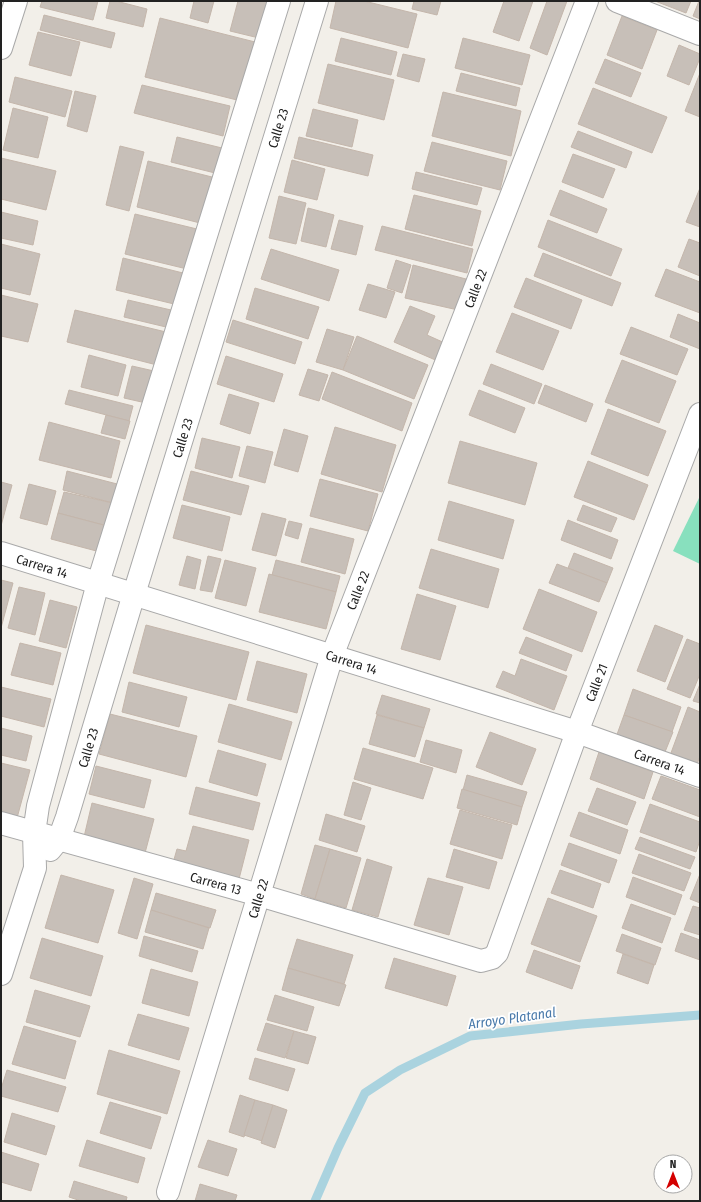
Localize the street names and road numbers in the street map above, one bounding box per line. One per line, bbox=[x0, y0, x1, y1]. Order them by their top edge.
street label: Calle 23 bbox=[265, 107, 291, 150]
street label: Calle 22 bbox=[461, 267, 490, 310]
street label: Calle 23 bbox=[170, 416, 196, 460]
street label: Carrera 14 bbox=[14, 551, 69, 581]
street label: Calle 22 bbox=[344, 569, 372, 612]
street label: Carrera 14 bbox=[324, 647, 379, 677]
street label: Calle 21 bbox=[582, 662, 611, 704]
street label: Calle 23 bbox=[75, 726, 101, 769]
street label: Carrera 14 bbox=[632, 746, 687, 778]
street label: Carrera 13 bbox=[188, 869, 243, 898]
street label: Calle 22 bbox=[245, 877, 271, 920]

